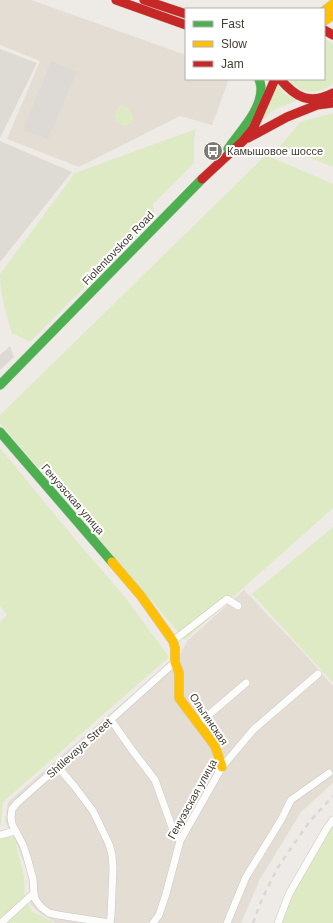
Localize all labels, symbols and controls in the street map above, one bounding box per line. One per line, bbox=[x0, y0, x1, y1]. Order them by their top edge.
legend bbox=[185, 8, 325, 80]
text: Fast bbox=[221, 17, 245, 31]
text: Slow bbox=[221, 37, 247, 51]
text: Jam bbox=[221, 57, 244, 71]
bus stop icon: Камышовое шоссе bbox=[202, 140, 224, 162]
place label: Камышовое шоссе bbox=[227, 145, 323, 157]
street label: Fiolentovskoe Road bbox=[80, 209, 156, 287]
street label: Генуэзская улица bbox=[39, 461, 107, 537]
street label: Ольгинская bbox=[187, 691, 231, 747]
street label: Shtilevaya Street bbox=[44, 716, 114, 780]
street label: Генуэзская улица bbox=[165, 756, 219, 841]

